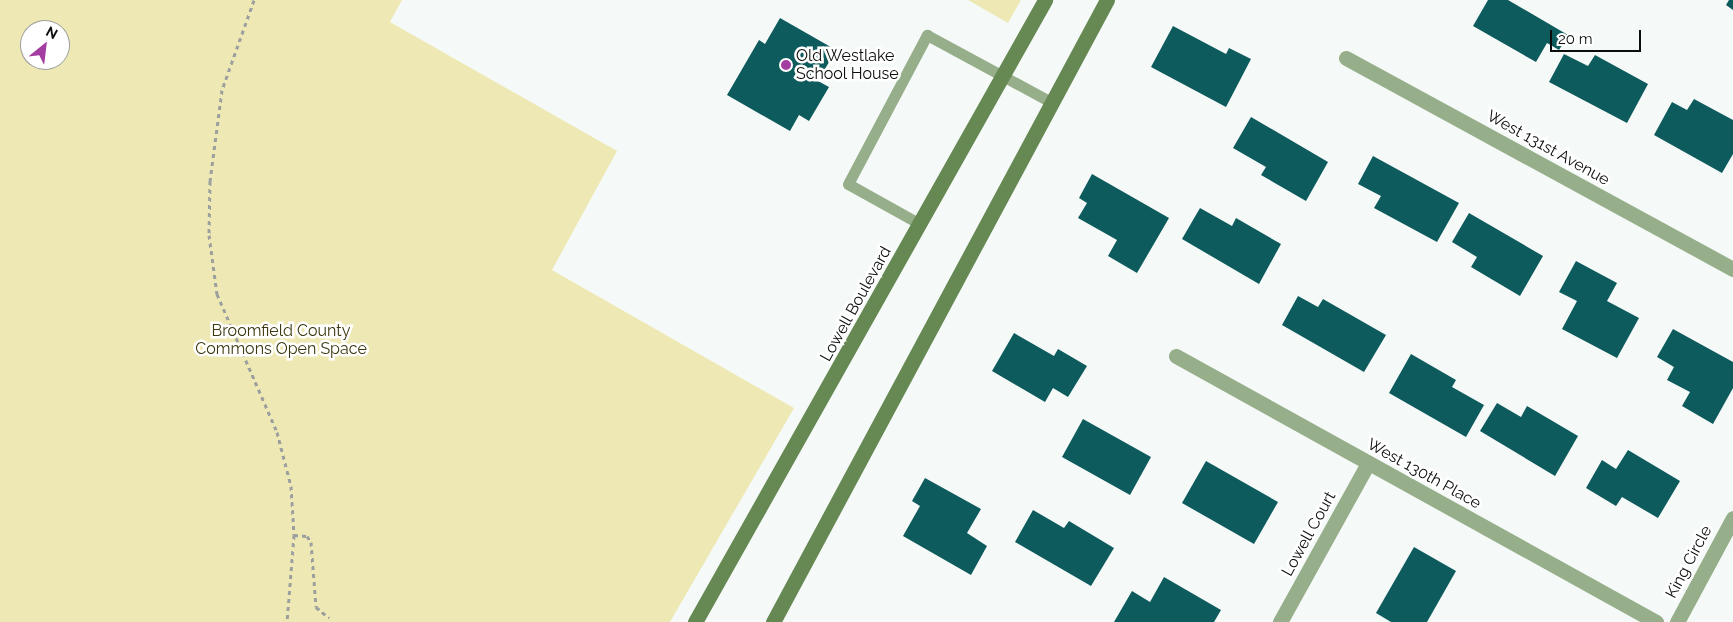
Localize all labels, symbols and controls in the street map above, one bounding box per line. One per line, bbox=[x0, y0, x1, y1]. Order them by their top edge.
north arrow bbox=[20, 20, 70, 70]
scale bar bbox=[1553, 20, 1644, 52]
text: N bbox=[43, 23, 60, 42]
text: 20 m bbox=[1558, 30, 1593, 48]
place label: Old Westlake School House bbox=[796, 46, 899, 84]
marker: Old Westlake School House bbox=[780, 59, 792, 71]
street label: West 131st Avenue bbox=[1483, 106, 1613, 190]
street label: Lowell Boulevard bbox=[816, 243, 896, 365]
park label: Broomfield County Commons Open Space bbox=[195, 321, 367, 359]
street label: West 130th Place bbox=[1364, 435, 1484, 513]
street label: Lowell Court bbox=[1278, 488, 1340, 580]
street label: King Circle bbox=[1662, 522, 1716, 602]

